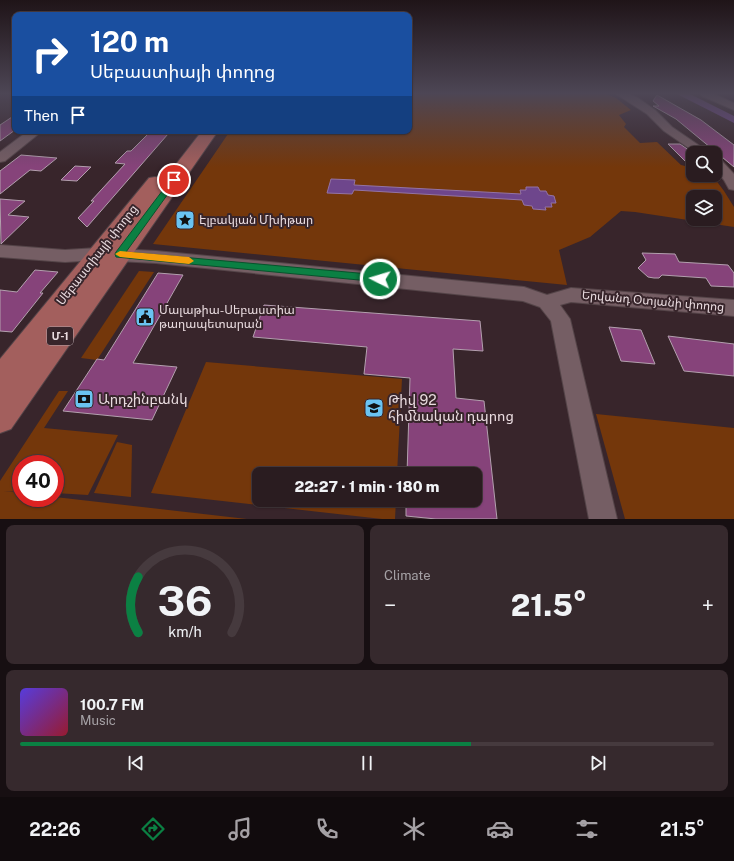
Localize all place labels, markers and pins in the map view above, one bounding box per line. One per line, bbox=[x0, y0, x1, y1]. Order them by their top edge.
pin bbox=[157, 163, 191, 197]
place icon: Էլբակյան Մխիթար bbox=[174, 209, 196, 231]
place label: Էլբակյան Մխիթար bbox=[199, 213, 313, 227]
place label: Մալաթիա-Սեբաստիա թաղապետարան bbox=[159, 303, 295, 331]
public building icon: Մալաթիա-Սեբաստիա թաղապետարան bbox=[134, 306, 156, 328]
bank icon: Արդշինբանկ bbox=[73, 388, 95, 410]
place label: Արդշինբանկ bbox=[98, 391, 188, 407]
place label: Թիվ 92 հիմնական դպրոց bbox=[388, 392, 514, 424]
school or university icon: Թիվ 92 հիմնական դպրոց bbox=[363, 397, 385, 419]

